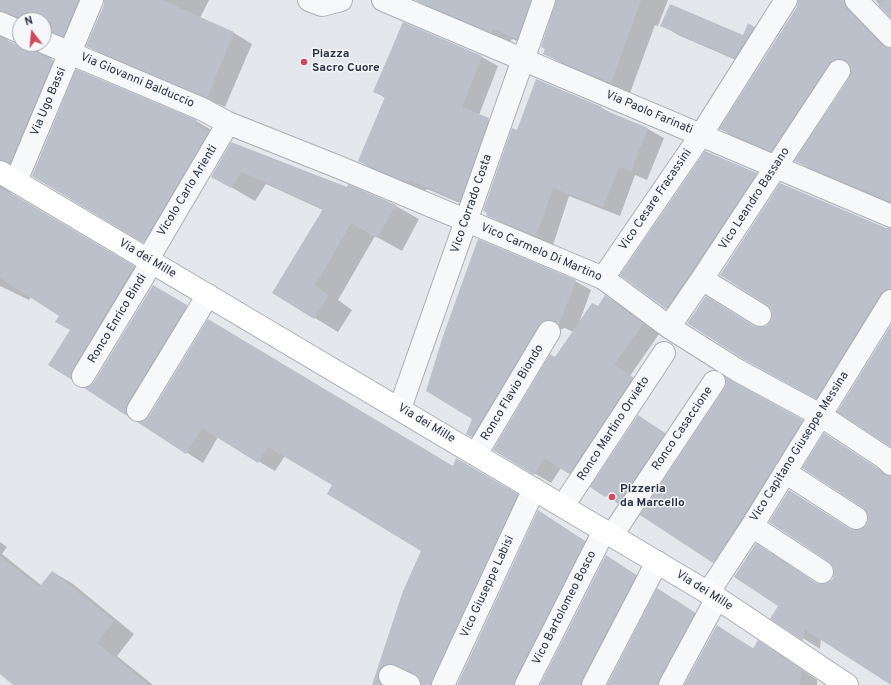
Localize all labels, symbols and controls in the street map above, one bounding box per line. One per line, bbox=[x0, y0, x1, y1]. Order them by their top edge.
north arrow bbox=[12, 12, 52, 52]
text: N bbox=[23, 14, 35, 29]
place label: Piazza Sacro Cuore bbox=[312, 48, 380, 76]
street label: Via Giovanni Balduccio bbox=[78, 50, 196, 112]
marker: Piazza Sacro Cuore bbox=[299, 57, 309, 67]
street label: Via Ugo Bassi bbox=[28, 66, 70, 138]
street label: Via Paolo Farinati bbox=[603, 88, 695, 138]
street label: Vicolo Carlo Arienti bbox=[155, 143, 221, 239]
street label: Vico Leandro Bassano bbox=[717, 145, 793, 253]
street label: Vico Cesare Fracassini bbox=[617, 147, 695, 253]
street label: Vico Corrado Costa bbox=[448, 153, 496, 255]
street label: Vico Carmelo Di Martino bbox=[478, 221, 604, 285]
street label: Via dei Mille bbox=[116, 236, 178, 282]
street label: Ronco Enrico Bindi bbox=[86, 272, 150, 366]
street label: Ronco Flavio Biondo bbox=[479, 342, 547, 444]
street label: Vico Capitano Giuseppe Messina bbox=[748, 369, 852, 525]
street label: Ronco Martino Orvieto bbox=[575, 374, 653, 484]
street label: Ronco Casaccione bbox=[650, 384, 716, 474]
street label: Via dei Mille bbox=[395, 401, 457, 447]
place label: Pizzeria da Marcello bbox=[620, 483, 685, 511]
marker: Pizzeria da Marcello bbox=[607, 492, 617, 502]
street label: Vico Giuseppe Labisi bbox=[458, 534, 518, 640]
street label: Vico Bartolomeo Bosco bbox=[530, 549, 600, 667]
street label: Via dei Mille bbox=[673, 568, 735, 614]

